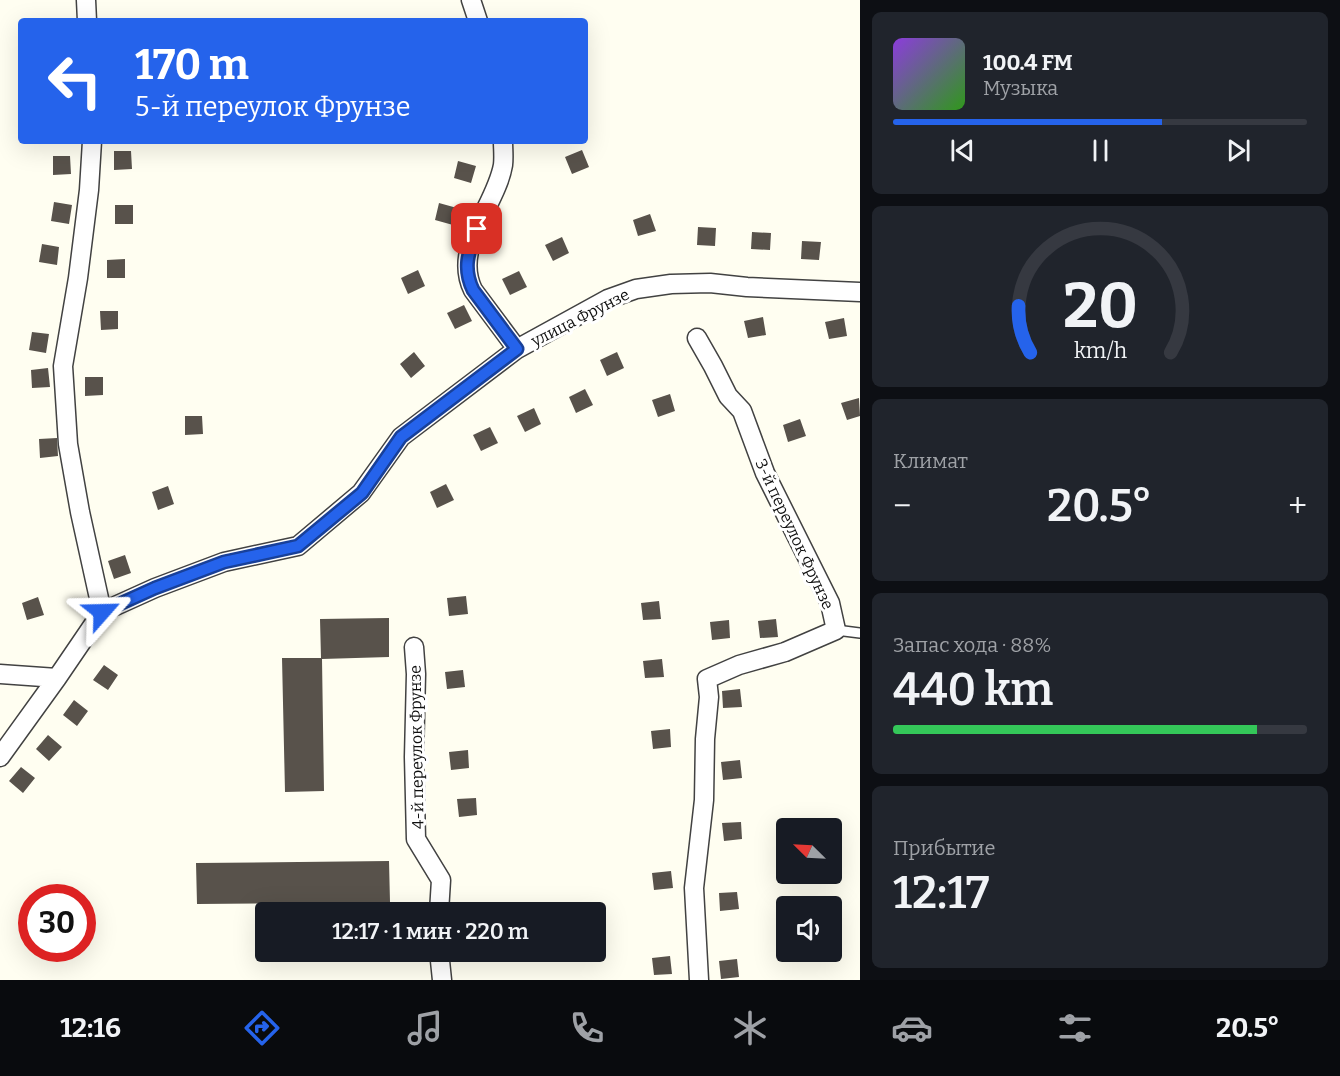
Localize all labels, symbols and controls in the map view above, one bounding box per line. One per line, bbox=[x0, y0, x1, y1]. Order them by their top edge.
text: 170 m bbox=[135, 40, 249, 90]
icon: left bbox=[36, 42, 114, 120]
text: 100.4 FM bbox=[983, 49, 1073, 76]
text: Музыка bbox=[983, 76, 1058, 100]
text: 5-й переулок Фрунзе bbox=[135, 91, 410, 123]
icon: previous bbox=[946, 134, 979, 167]
icon: pause bbox=[1084, 134, 1117, 167]
icon: next bbox=[1222, 134, 1255, 167]
pin bbox=[451, 203, 502, 254]
icon: arrive bbox=[460, 212, 493, 245]
text: 20 bbox=[1063, 270, 1137, 345]
street label: улица Фрунзе bbox=[527, 285, 632, 351]
text: km/h bbox=[1073, 339, 1127, 365]
text: Климат bbox=[893, 449, 968, 473]
street label: 3-й переулок Фрунзе bbox=[751, 456, 838, 612]
text: 20.5° bbox=[1047, 479, 1152, 533]
text: − bbox=[893, 486, 911, 526]
text: + bbox=[1288, 486, 1307, 526]
position arrow bbox=[70, 580, 134, 644]
text: Запас хода · 88% bbox=[893, 633, 1051, 657]
text: 440 km bbox=[893, 663, 1053, 717]
street label: 4-й переулок Фрунзе bbox=[406, 665, 427, 829]
north arrow bbox=[776, 818, 842, 884]
map controls bbox=[776, 818, 842, 962]
text: Прибытие bbox=[893, 836, 995, 860]
text: 12:17 bbox=[893, 866, 990, 920]
speed limit sign: 30 bbox=[18, 884, 96, 962]
button: sound bbox=[776, 896, 842, 962]
text: 12:17 · 1 мин · 220 m bbox=[332, 918, 529, 945]
icon: directions bbox=[241, 1007, 283, 1049]
icon: music bbox=[404, 1007, 446, 1049]
icon: phone bbox=[566, 1007, 608, 1049]
icon: climate bbox=[729, 1007, 771, 1049]
icon: car bbox=[891, 1007, 933, 1049]
icon: filters bbox=[1054, 1007, 1096, 1049]
text: 12:16 bbox=[60, 1012, 121, 1044]
text: 20.5° bbox=[1216, 1012, 1280, 1044]

